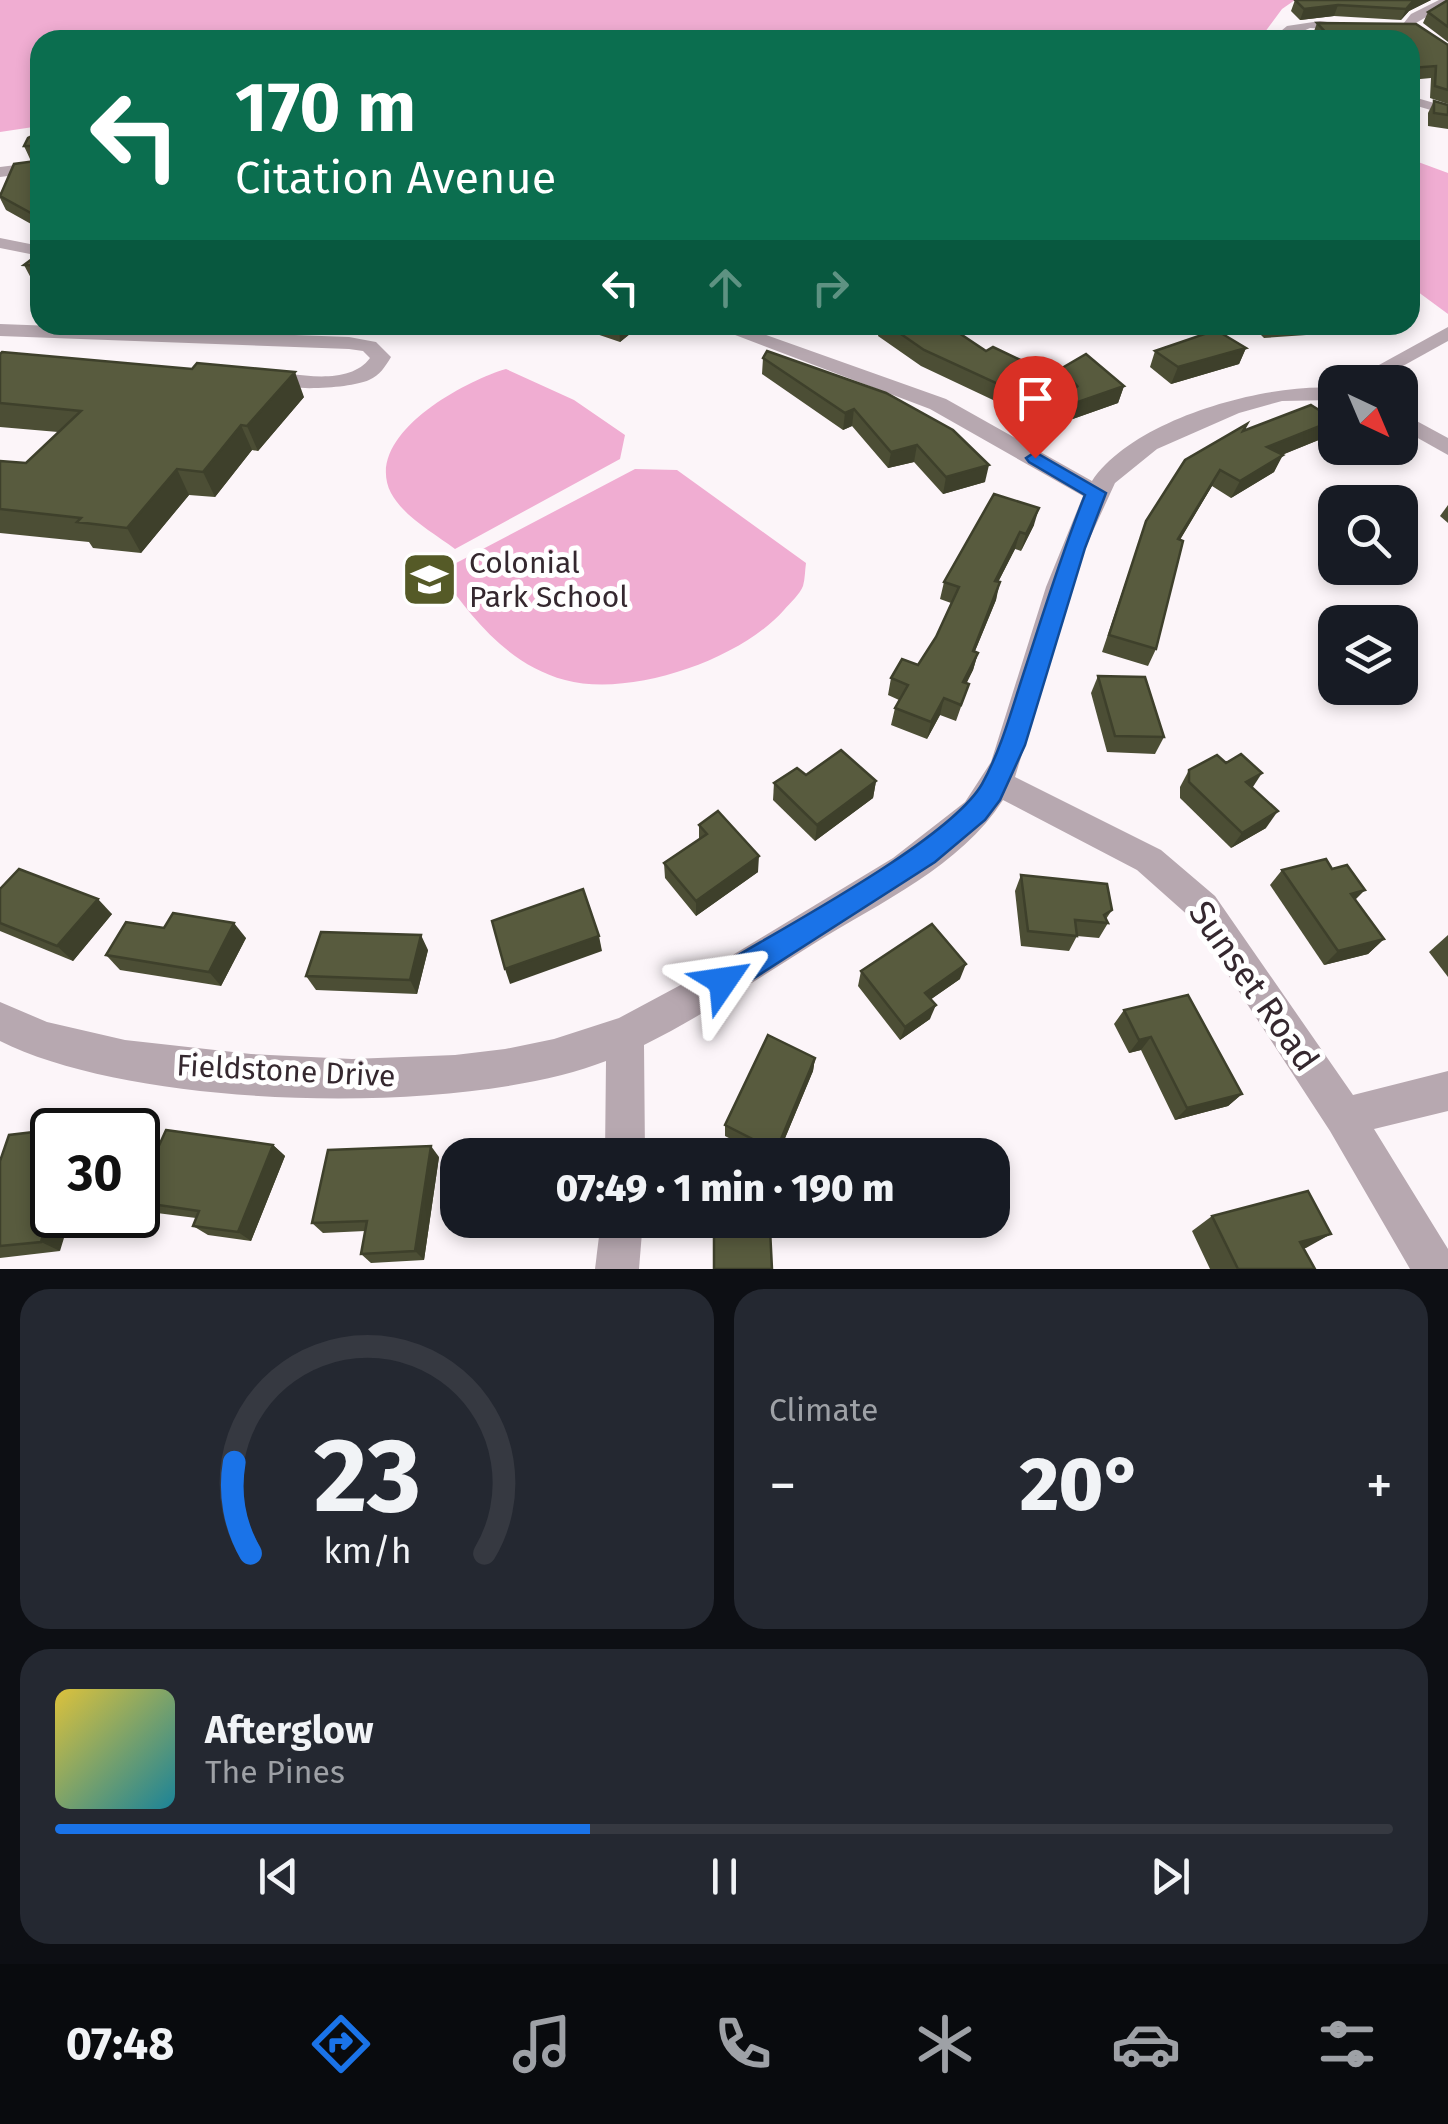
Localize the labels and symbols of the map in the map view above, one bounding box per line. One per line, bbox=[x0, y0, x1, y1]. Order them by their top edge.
pin bbox=[993, 356, 1078, 459]
north arrow bbox=[1318, 365, 1418, 465]
place label: Colonial Park School bbox=[469, 545, 628, 615]
school or university icon: Colonial Park School bbox=[400, 550, 460, 610]
street label: Sunset Road bbox=[1180, 893, 1328, 1079]
position arrow bbox=[671, 929, 775, 1033]
street label: Fieldstone Drive bbox=[176, 1047, 396, 1095]
speed limit sign: 30 bbox=[30, 1108, 160, 1238]

